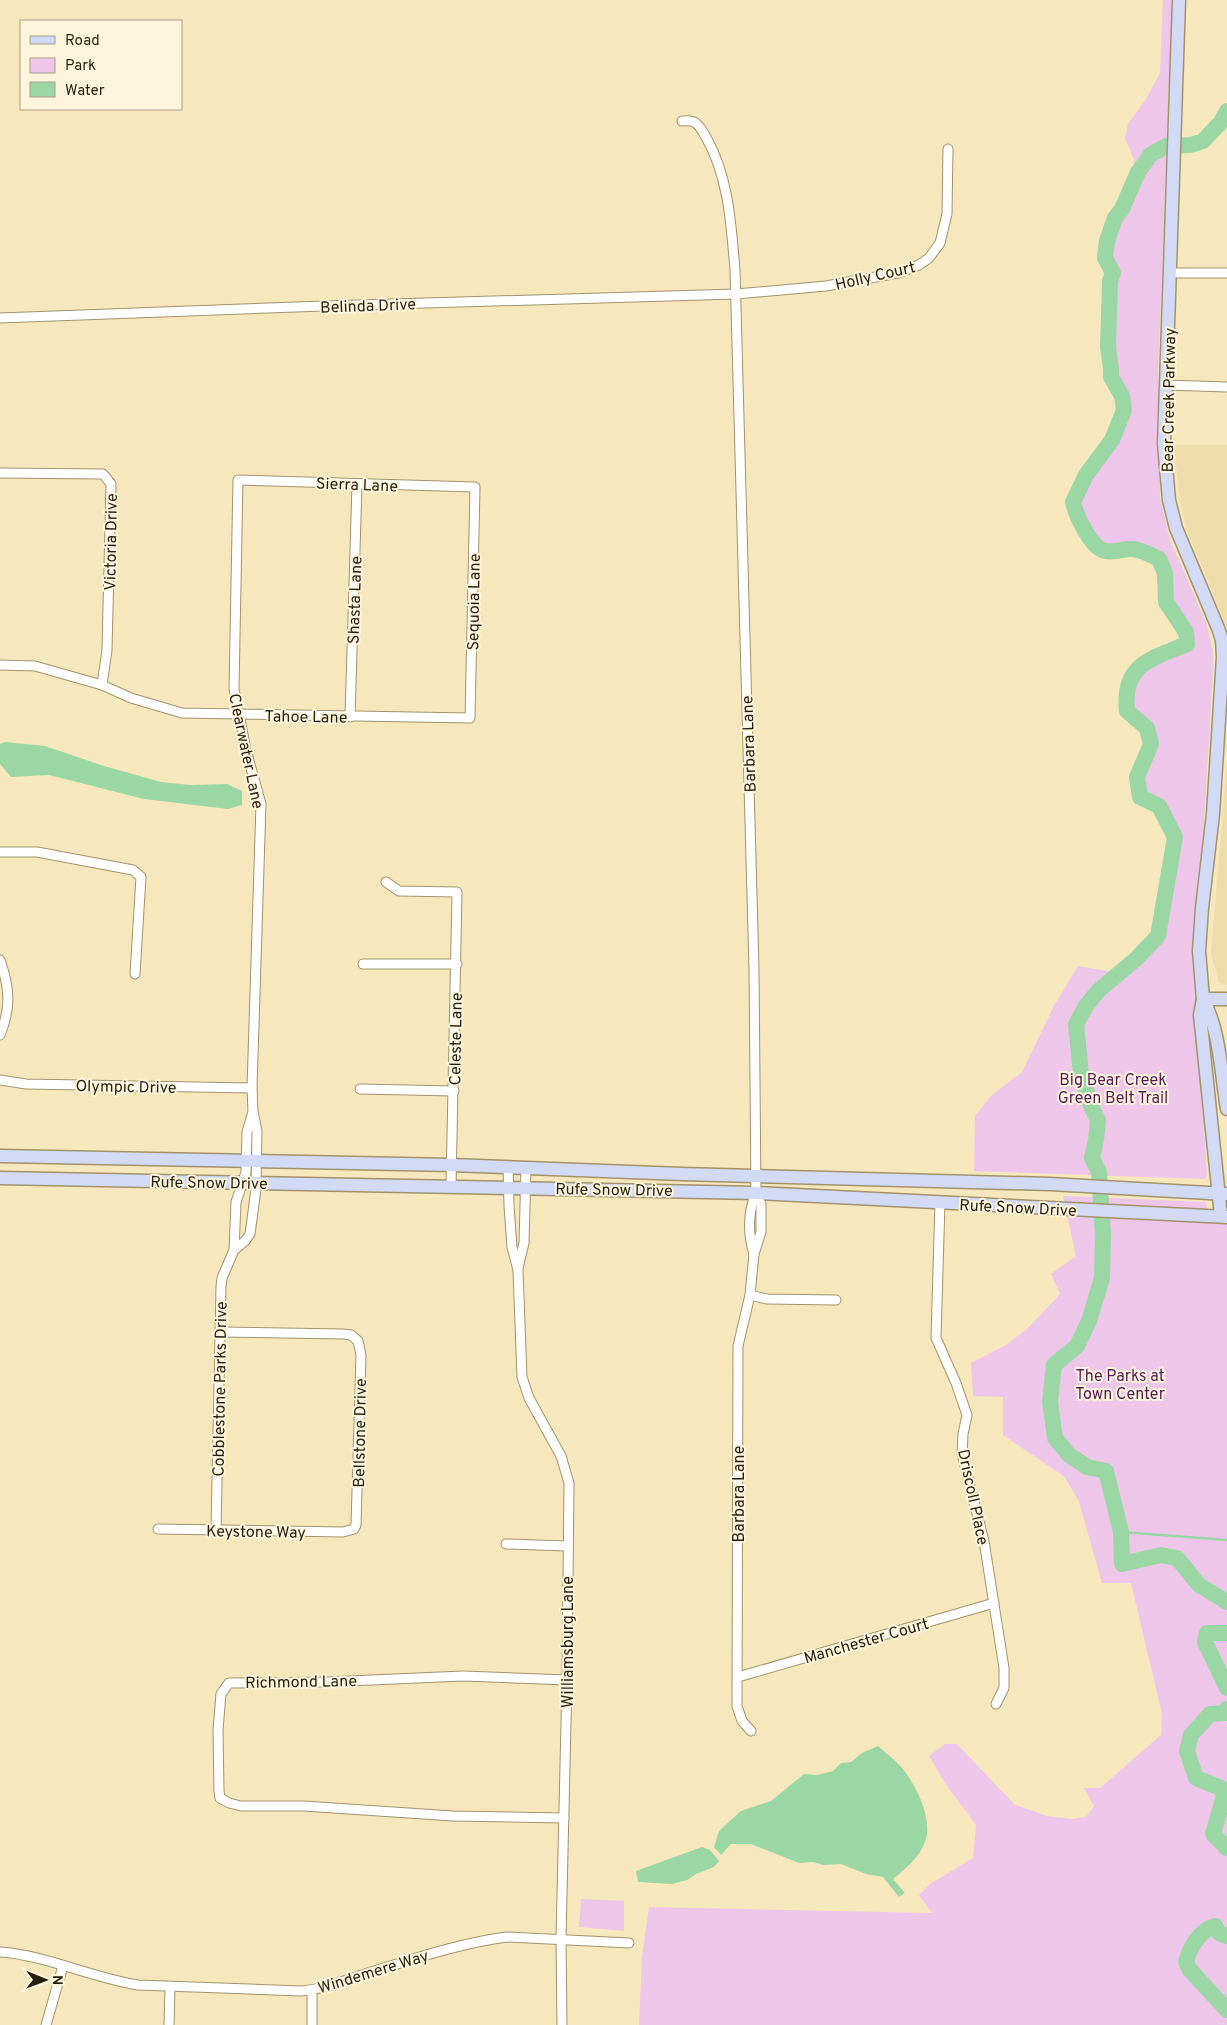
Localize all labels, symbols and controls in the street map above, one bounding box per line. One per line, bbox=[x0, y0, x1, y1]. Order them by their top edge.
legend bbox=[20, 20, 182, 110]
text: Road bbox=[65, 32, 100, 51]
text: Park bbox=[65, 57, 96, 76]
text: Water bbox=[65, 82, 105, 101]
street label: Holly Court bbox=[833, 258, 918, 296]
street label: Belinda Drive bbox=[320, 295, 416, 319]
street label: Bear Creek Parkway bbox=[1159, 328, 1181, 473]
street label: Sierra Lane bbox=[316, 475, 398, 497]
street label: Victoria Drive bbox=[101, 493, 123, 591]
street label: Sequoia Lane bbox=[464, 554, 486, 651]
street label: Shasta Lane bbox=[344, 556, 368, 644]
street label: Clearwater Lane bbox=[223, 692, 267, 811]
street label: Barbara Lane bbox=[738, 695, 762, 793]
street label: Tahoe Lane bbox=[264, 707, 348, 729]
street label: Celeste Lane bbox=[446, 993, 468, 1086]
park label: Big Bear Creek Green Belt Trail bbox=[1058, 1071, 1168, 1109]
street label: Olympic Drive bbox=[75, 1077, 177, 1099]
street label: Rufe Snow Drive bbox=[150, 1173, 268, 1195]
street label: Rufe Snow Drive bbox=[555, 1180, 673, 1202]
street label: Rufe Snow Drive bbox=[959, 1196, 1077, 1222]
street label: Cobblestone Parks Drive bbox=[209, 1301, 233, 1477]
park label: The Parks at Town Center bbox=[1075, 1367, 1165, 1405]
street label: Bellstone Drive bbox=[350, 1378, 372, 1488]
street label: Barbara Lane bbox=[730, 1446, 750, 1542]
street label: Driscoll Place bbox=[952, 1448, 992, 1547]
street label: Keystone Way bbox=[206, 1522, 306, 1544]
street label: Williamsburg Lane bbox=[559, 1576, 579, 1708]
street label: Manchester Court bbox=[802, 1615, 931, 1669]
street label: Richmond Lane bbox=[245, 1672, 357, 1694]
street label: Windemere Way bbox=[316, 1947, 431, 1999]
north arrow bbox=[20, 1955, 70, 2005]
text: N bbox=[48, 1975, 65, 1985]

